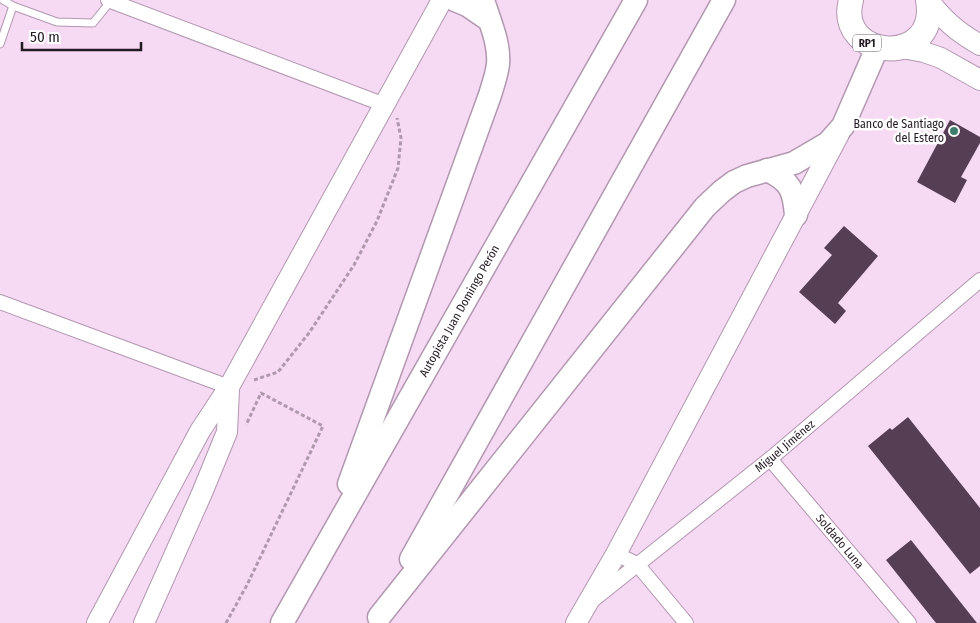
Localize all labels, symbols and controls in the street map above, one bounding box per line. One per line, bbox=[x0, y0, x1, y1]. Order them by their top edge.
scale bar bbox=[22, 20, 141, 52]
text: 50 m bbox=[30, 28, 60, 46]
road number: RP1 bbox=[853, 34, 881, 52]
place label: Banco de Santiago del Estero bbox=[853, 117, 944, 145]
marker: Banco de Santiago del Estero bbox=[948, 125, 960, 137]
street label: Autopista Juan Domingo Perón bbox=[416, 243, 502, 379]
street label: Miguel Jiménez bbox=[752, 417, 818, 475]
street label: Soldado Luna bbox=[813, 511, 867, 572]

